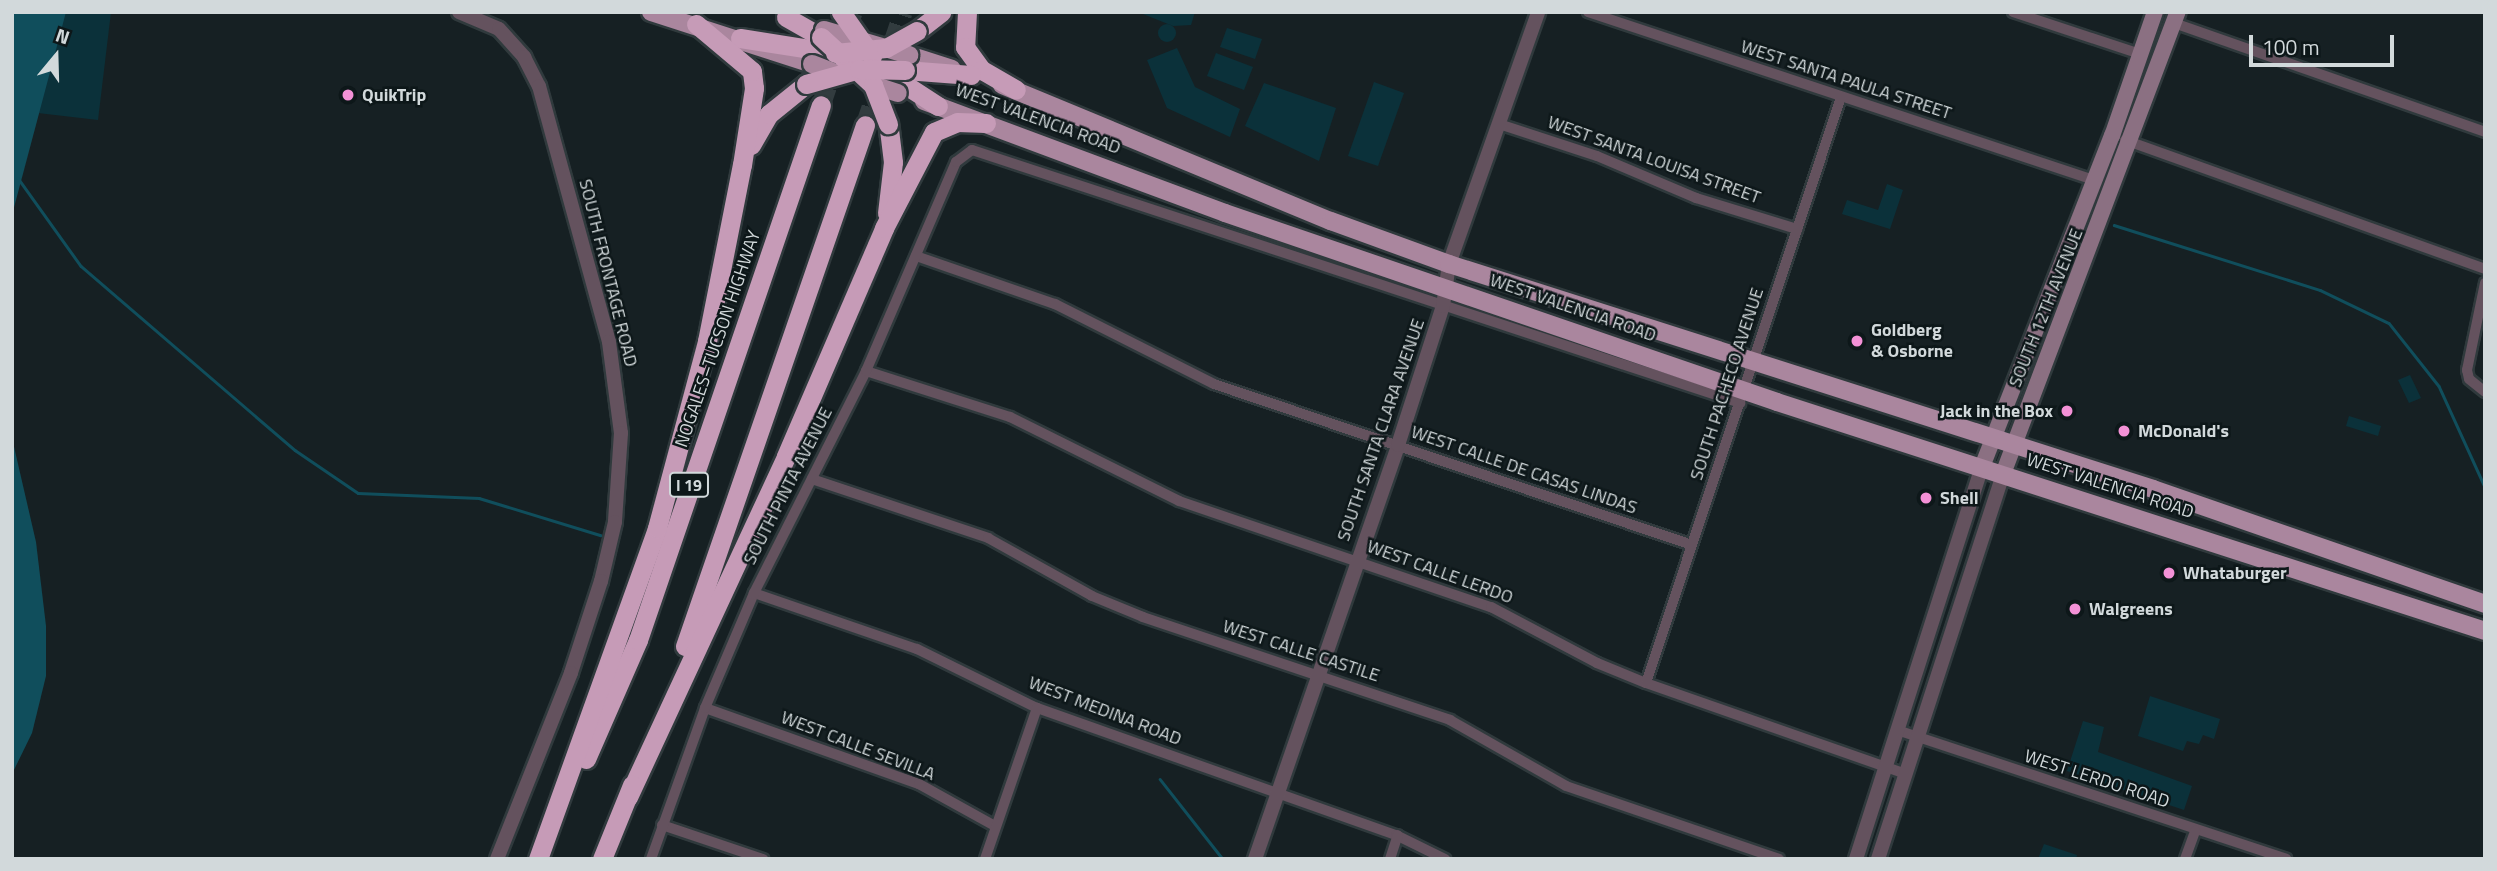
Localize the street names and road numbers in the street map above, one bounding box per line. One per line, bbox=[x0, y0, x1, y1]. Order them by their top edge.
street label: WEST SANTA PAULA STREET bbox=[1738, 36, 1954, 124]
street label: WEST VALENCIA ROAD bbox=[952, 79, 1124, 159]
street label: WEST SANTA LOUISA STREET bbox=[1545, 111, 1763, 209]
street label: SOUTH FRONTAGE ROAD bbox=[574, 177, 642, 369]
street label: SOUTH 12TH AVENUE bbox=[2004, 226, 2088, 390]
street label: NOGALES–TUCSON HIGHWAY bbox=[671, 228, 765, 450]
street label: WEST VALENCIA ROAD bbox=[1487, 269, 1659, 347]
street label: SOUTH PACHECO AVENUE bbox=[1686, 285, 1768, 483]
street label: SOUTH SANTA CLARA AVENUE bbox=[1333, 316, 1429, 544]
street label: SOUTH PINTA AVENUE bbox=[739, 404, 837, 568]
street label: WEST CALLE DE CASAS LINDAS bbox=[1408, 421, 1640, 519]
street label: WEST VALENCIA ROAD bbox=[2024, 449, 2196, 523]
road number: I 19 bbox=[668, 472, 710, 498]
street label: WEST CALLE LERDO bbox=[1364, 536, 1516, 608]
street label: WEST CALLE CASTILE bbox=[1220, 615, 1382, 687]
street label: WEST MEDINA ROAD bbox=[1025, 672, 1185, 750]
street label: WEST CALLE SEVILLA bbox=[778, 707, 938, 785]
street label: WEST LERDO ROAD bbox=[2022, 745, 2172, 813]

